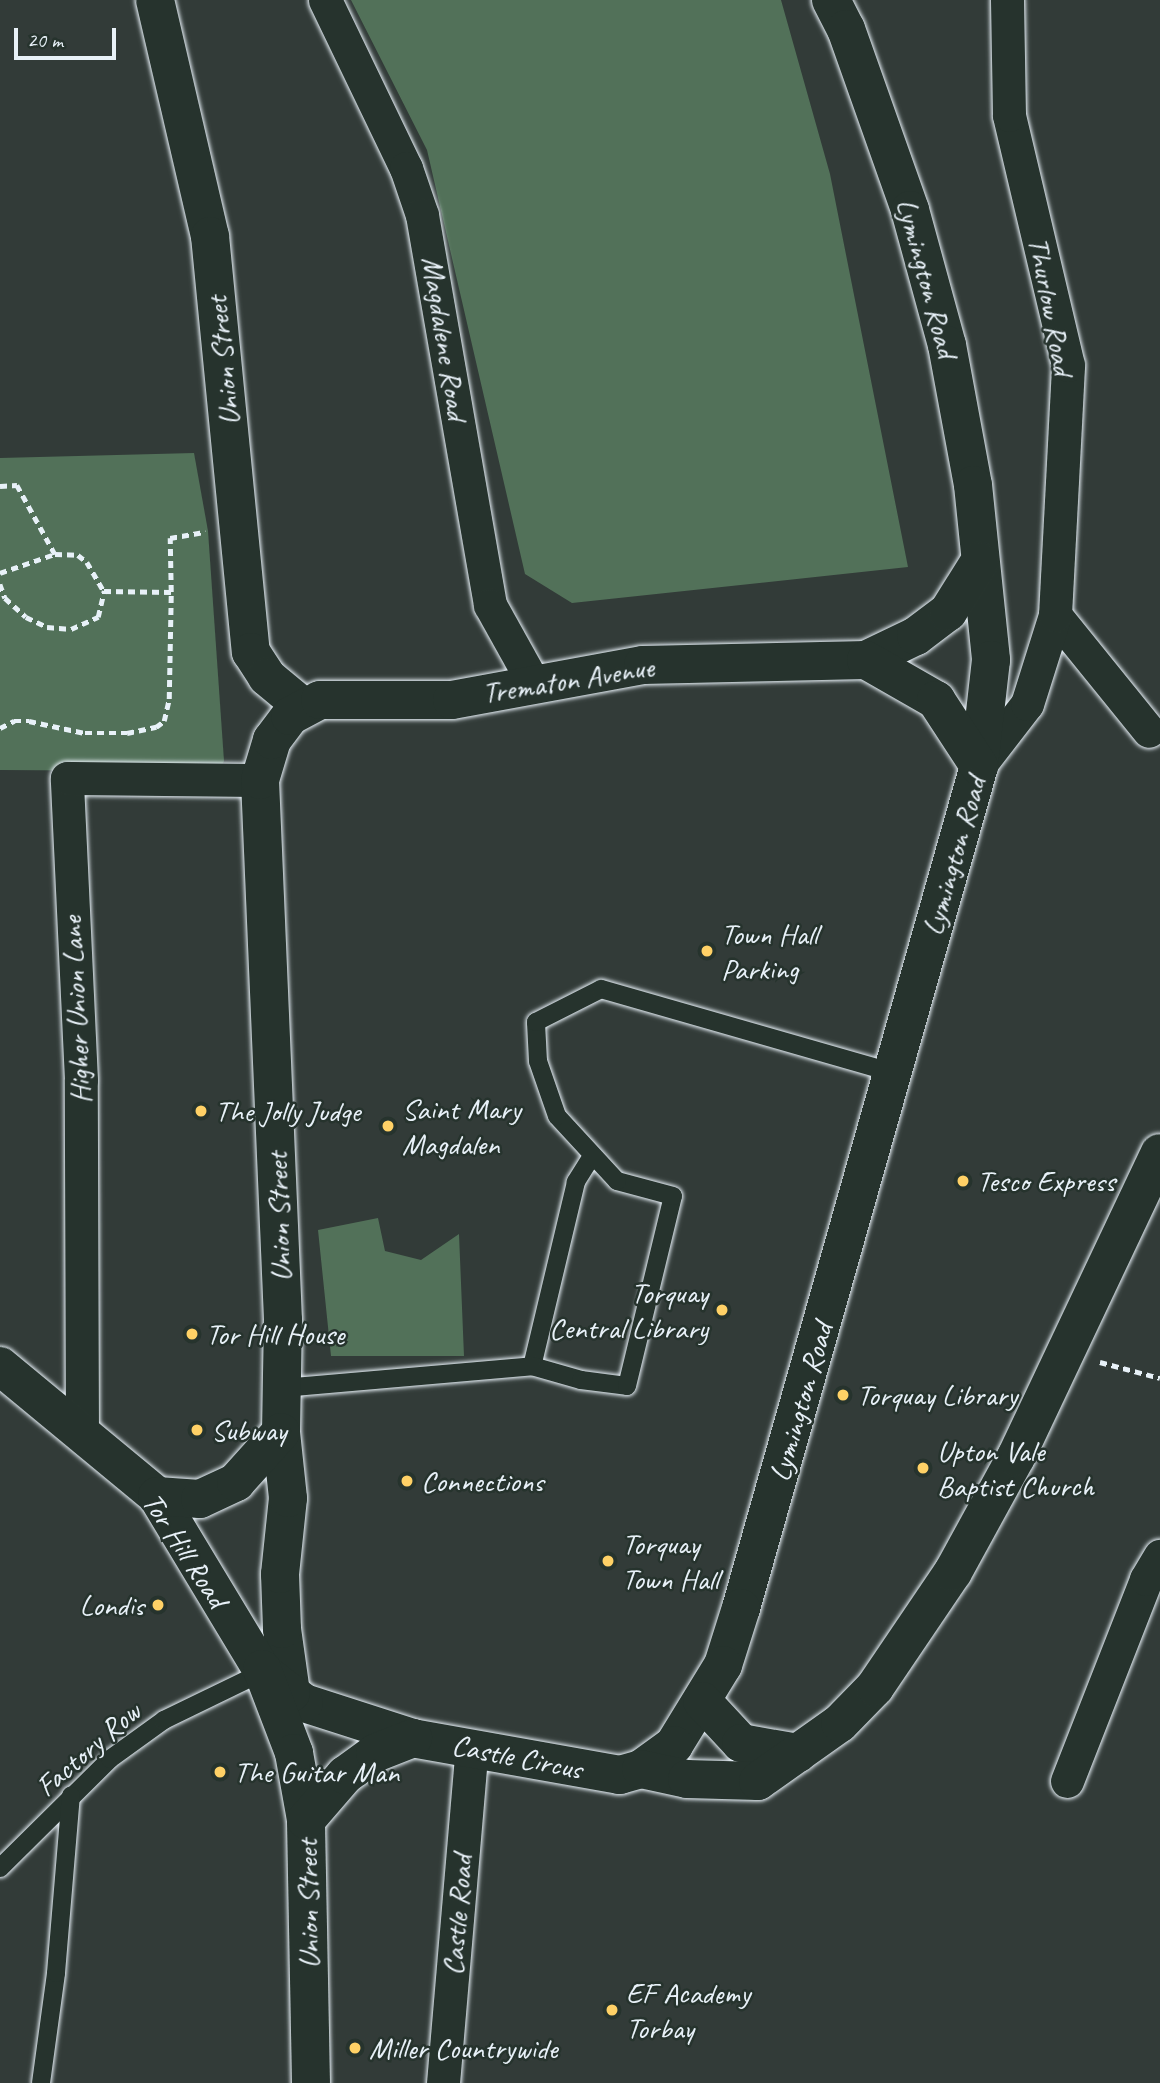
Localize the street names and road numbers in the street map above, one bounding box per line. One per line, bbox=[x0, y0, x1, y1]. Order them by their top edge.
street label: Lymington Road bbox=[889, 195, 965, 361]
street label: Thurlow Road bbox=[1020, 234, 1082, 378]
street label: Magdalene Road bbox=[414, 254, 476, 422]
street label: Union Street bbox=[198, 294, 248, 428]
street label: Trematon Avenue bbox=[480, 649, 656, 711]
street label: Lymington Road bbox=[914, 773, 994, 939]
street label: Higher Union Lane bbox=[53, 915, 99, 1105]
street label: Union Street bbox=[259, 1151, 299, 1283]
street label: Lymington Road bbox=[761, 1319, 841, 1485]
street label: Tor Hill Road bbox=[134, 1486, 236, 1614]
street label: Factory Row bbox=[28, 1694, 148, 1804]
street label: Castle Circus bbox=[449, 1727, 585, 1787]
street label: Union Street bbox=[289, 1839, 327, 1969]
street label: Castle Road bbox=[434, 1854, 480, 1976]

